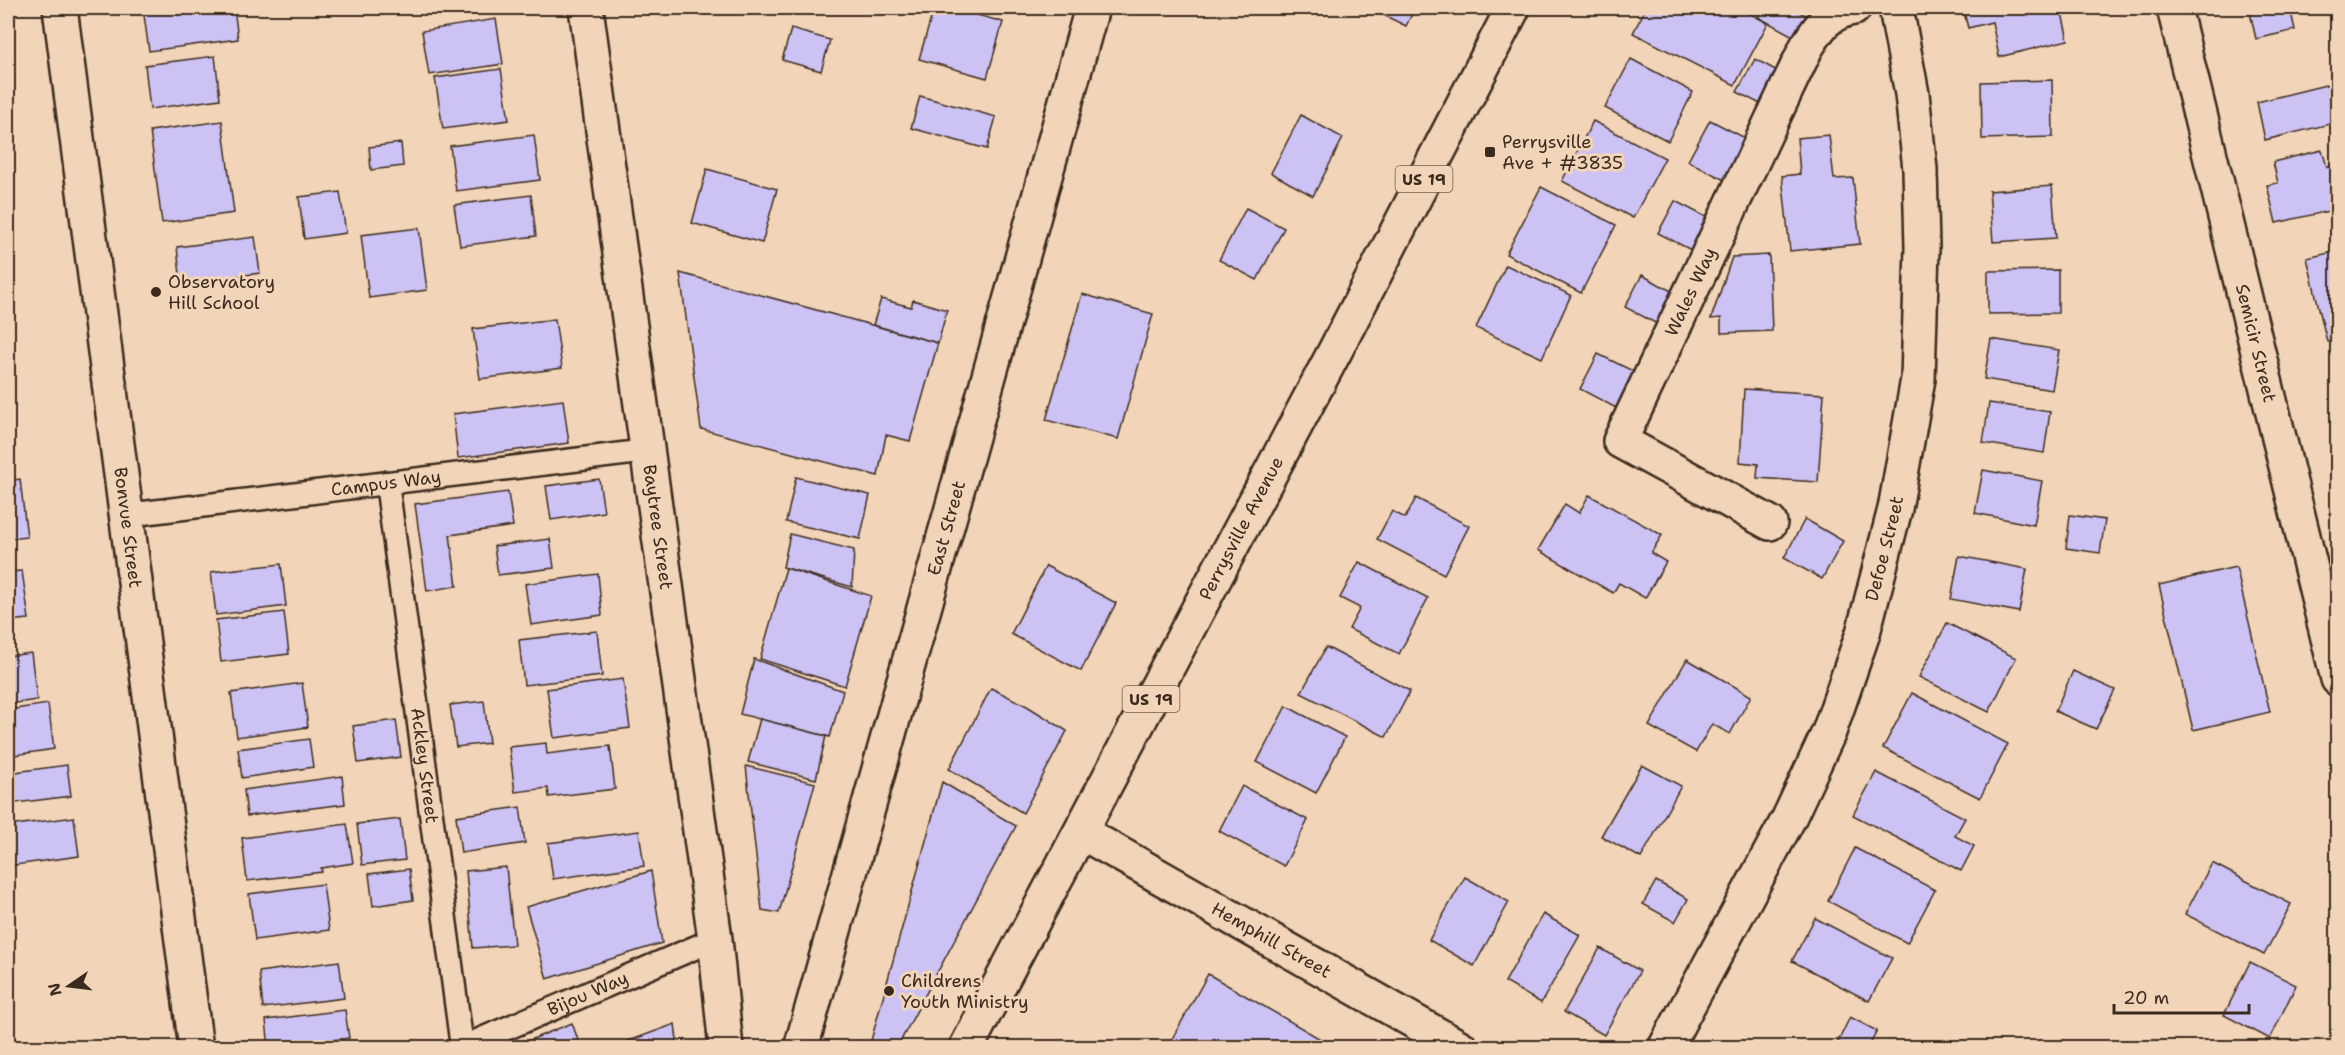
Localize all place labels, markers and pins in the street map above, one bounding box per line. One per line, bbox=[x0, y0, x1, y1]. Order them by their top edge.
place label: Perrysville Ave + #3835 bbox=[1502, 130, 1623, 175]
marker: Perrysville Ave + #3835 bbox=[1483, 145, 1497, 159]
place label: Observatory Hill School bbox=[168, 270, 275, 315]
marker: Observatory Hill School bbox=[149, 285, 163, 299]
place label: Childrens Youth Ministry bbox=[901, 969, 1029, 1014]
marker: Childrens Youth Ministry bbox=[882, 984, 896, 998]

